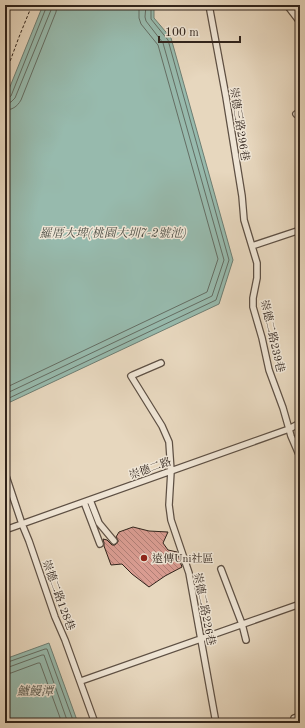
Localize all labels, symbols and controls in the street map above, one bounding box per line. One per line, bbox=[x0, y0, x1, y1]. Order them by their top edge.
scale bar bbox=[159, 18, 240, 44]
text: 100 m bbox=[165, 27, 199, 39]
street label: 崇德三路296巷 bbox=[227, 86, 252, 162]
water label: 羅厝大埤(桃園大圳7-2號池) bbox=[39, 226, 187, 240]
street label: 崇德二路239巷 bbox=[258, 299, 287, 374]
street label: 崇德二路 bbox=[127, 455, 173, 482]
place label: 遠傳Uni社區 bbox=[152, 552, 214, 565]
marker: 遠傳Uni社區 bbox=[139, 553, 149, 563]
street label: 崇德二路128巷 bbox=[40, 558, 77, 632]
street label: 崇德二路226巷 bbox=[191, 571, 218, 647]
water label: 鱸鰻潭 bbox=[17, 684, 55, 698]

